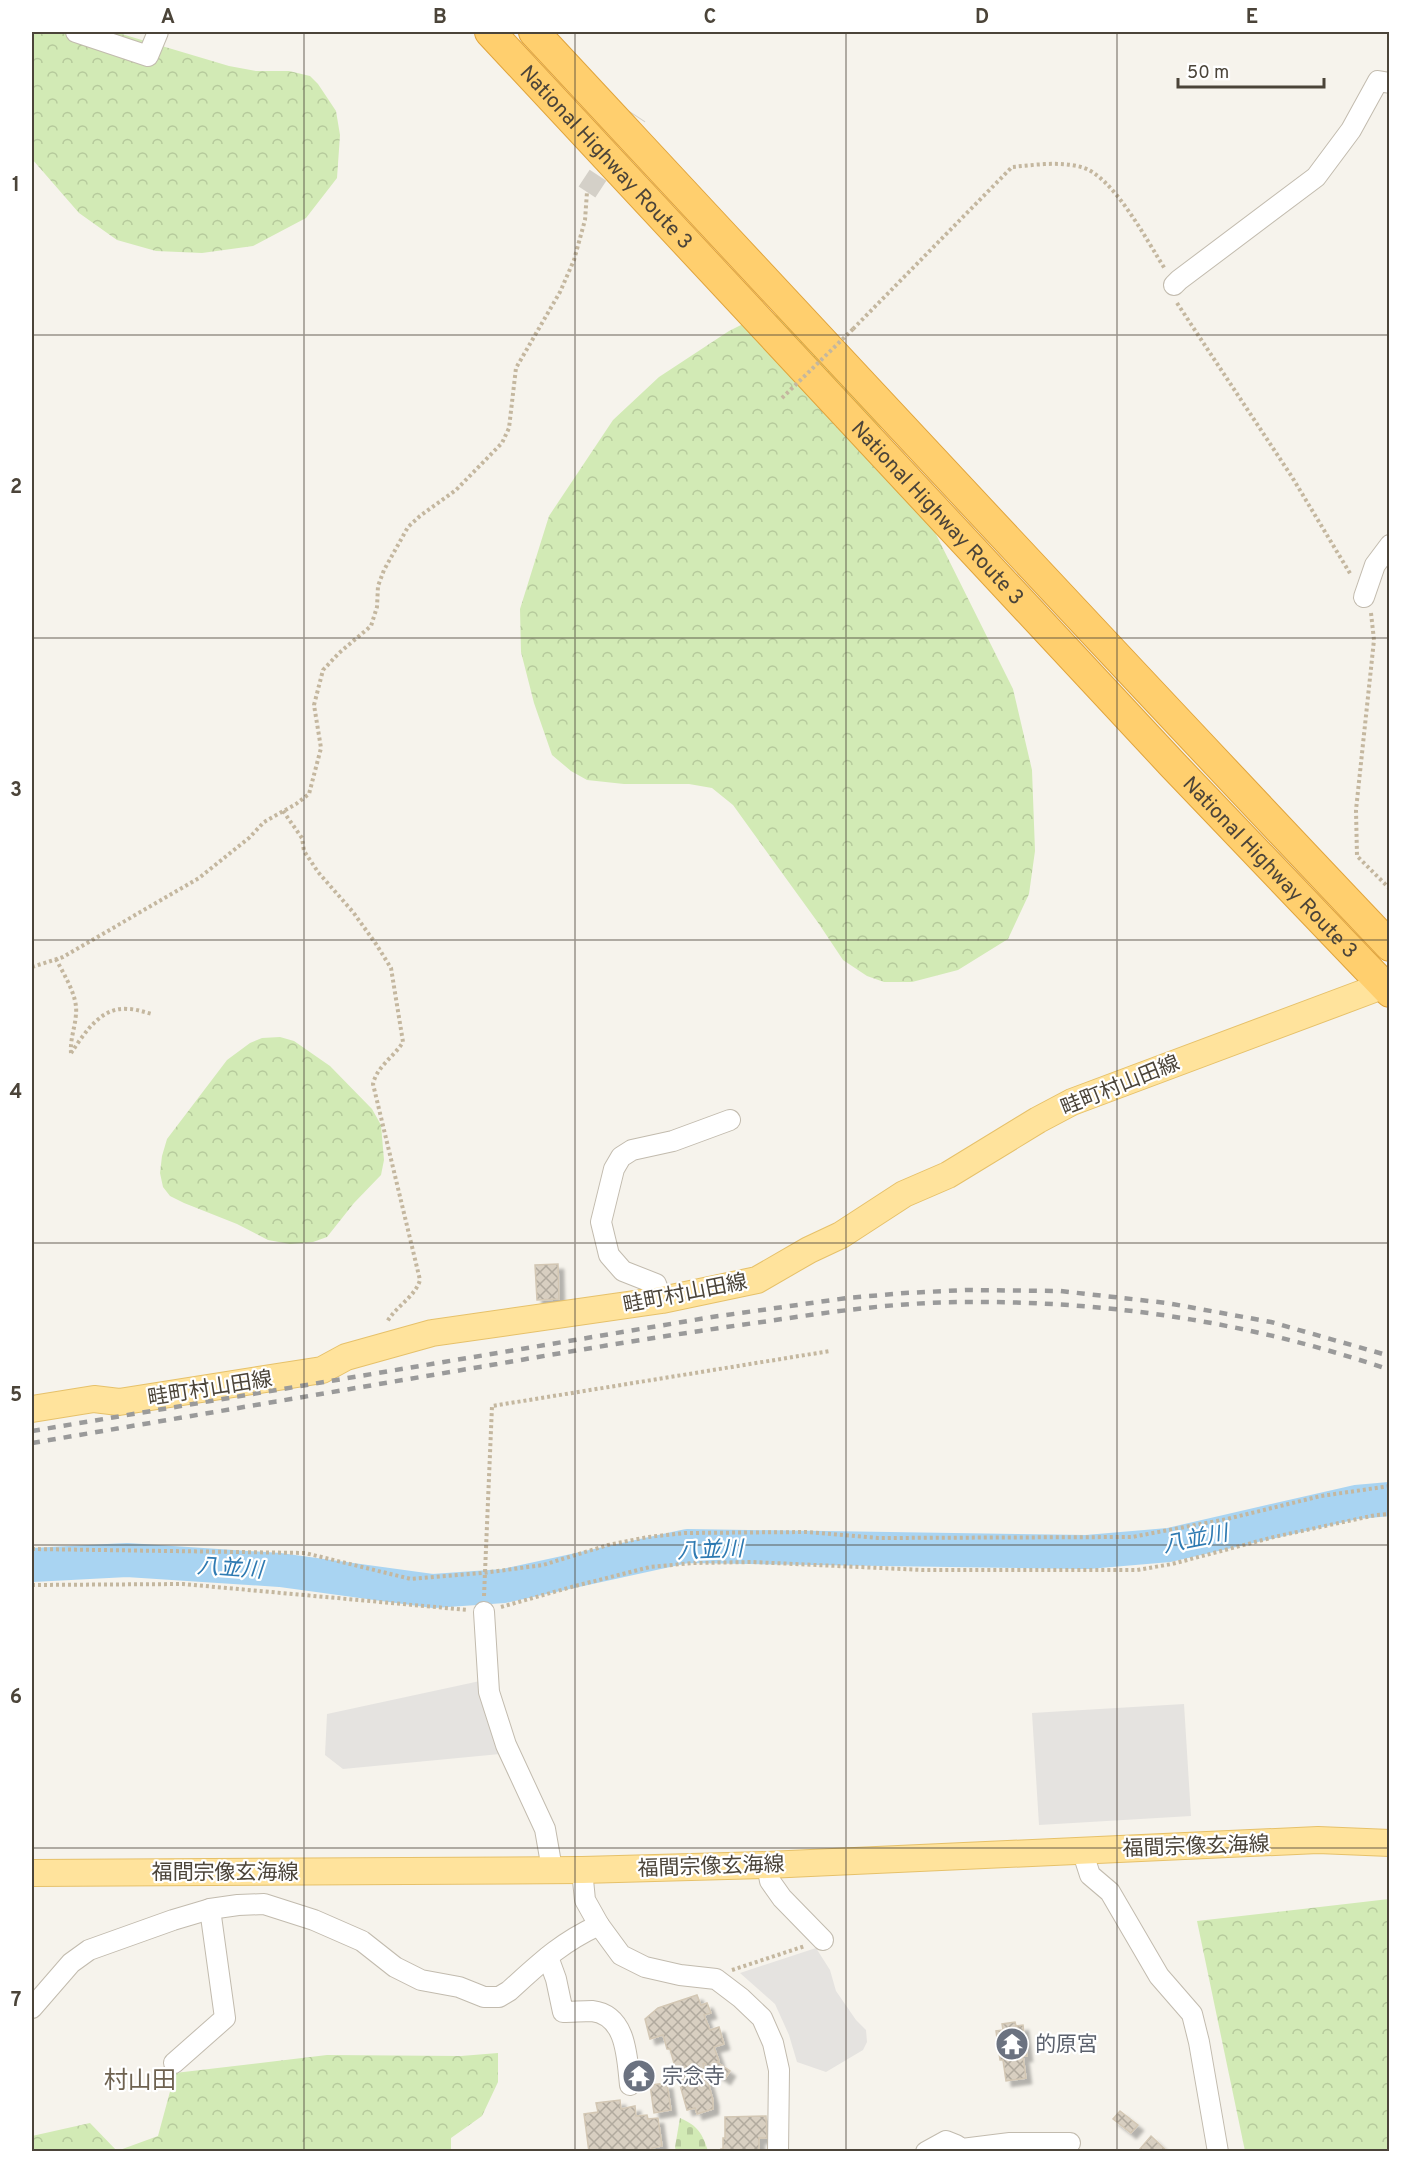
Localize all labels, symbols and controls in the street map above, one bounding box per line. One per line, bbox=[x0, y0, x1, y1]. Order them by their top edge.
text: A bbox=[161, 5, 175, 31]
text: B bbox=[433, 5, 447, 31]
text: C bbox=[704, 5, 716, 31]
text: D bbox=[975, 5, 989, 31]
text: E bbox=[1246, 5, 1258, 31]
scale bar bbox=[1178, 51, 1324, 89]
street label: National Highway Route 3 bbox=[513, 60, 698, 256]
text: 50 m bbox=[1187, 62, 1229, 85]
text: 1 bbox=[12, 173, 20, 199]
street label: National Highway Route 3 bbox=[844, 416, 1029, 611]
text: 2 bbox=[10, 475, 22, 501]
street label: National Highway Route 3 bbox=[1176, 771, 1363, 965]
text: 3 bbox=[10, 778, 22, 804]
street label: 畦町村山田線 bbox=[1057, 1050, 1184, 1123]
text: 4 bbox=[10, 1080, 22, 1106]
street label: 畦町村山田線 bbox=[621, 1269, 750, 1320]
street label: 畦町村山田線 bbox=[146, 1366, 275, 1413]
text: 5 bbox=[10, 1383, 22, 1409]
water label: 八並川 bbox=[1160, 1521, 1232, 1560]
water label: 八並川 bbox=[677, 1537, 746, 1566]
water label: 八並川 bbox=[196, 1554, 266, 1585]
text: 6 bbox=[10, 1685, 22, 1711]
street label: 福間宗像玄海線 bbox=[1122, 1831, 1270, 1864]
street label: 福間宗像玄海線 bbox=[637, 1851, 785, 1884]
street label: 福間宗像玄海線 bbox=[152, 1860, 299, 1887]
text: 7 bbox=[11, 1988, 21, 2014]
temple icon: 的原宮 bbox=[994, 2026, 1030, 2062]
place label: 的原宮 bbox=[1035, 2032, 1098, 2059]
temple icon: 宗念寺 bbox=[621, 2058, 657, 2094]
place label: 宗念寺 bbox=[662, 2064, 725, 2091]
district label: 村山田 bbox=[104, 2067, 176, 2097]

